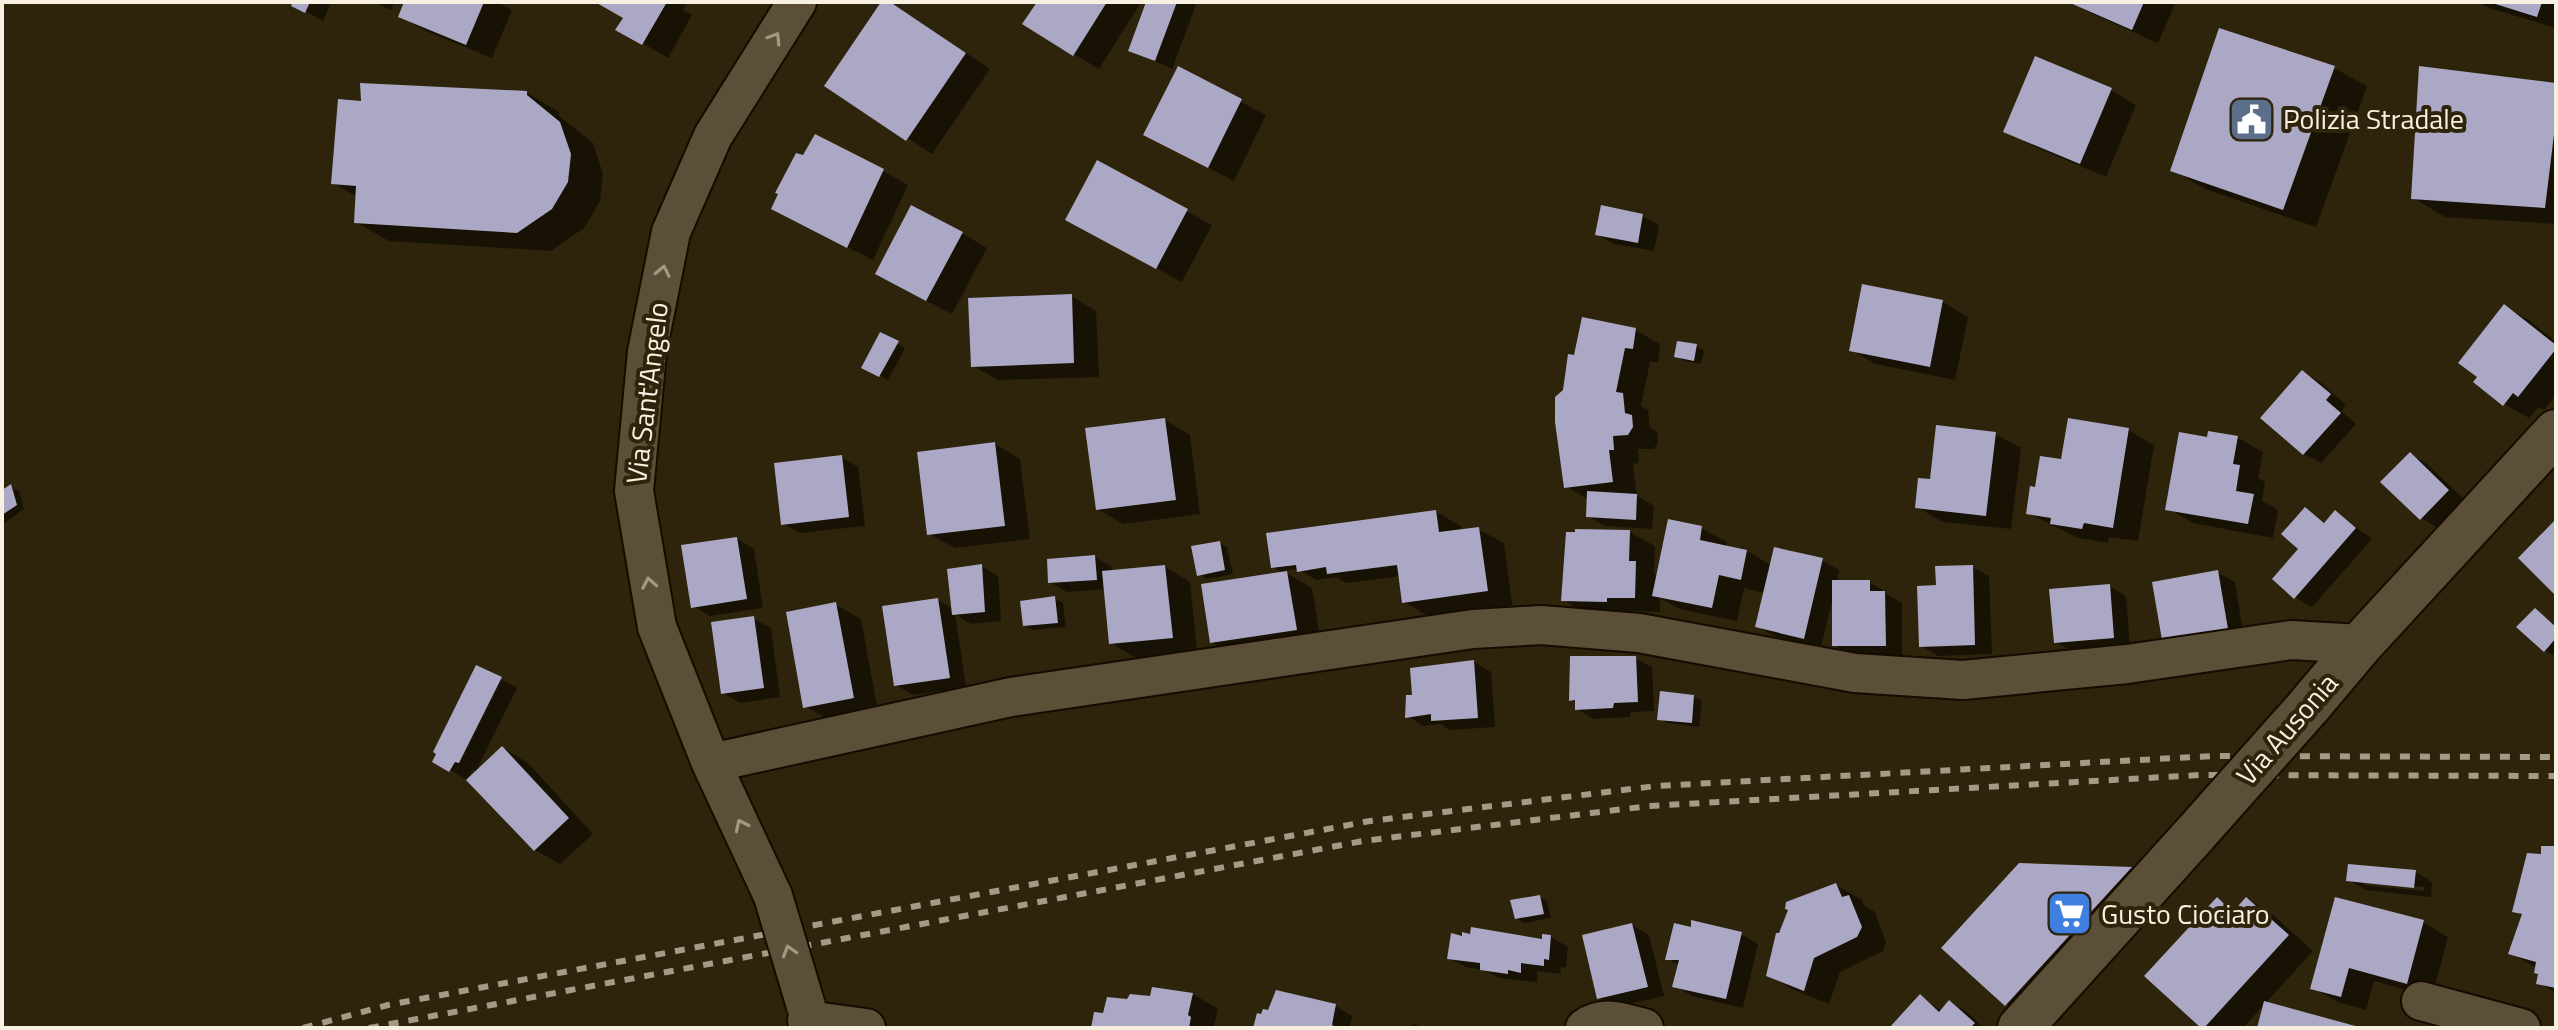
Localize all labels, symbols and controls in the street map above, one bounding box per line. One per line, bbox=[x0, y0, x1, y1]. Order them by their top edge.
one-way arrow bbox=[765, 32, 780, 47]
public building icon: Polizia Stradale bbox=[2228, 95, 2276, 143]
place label: Polizia Stradale bbox=[2283, 97, 2464, 140]
one-way arrow bbox=[654, 264, 671, 278]
street label: Via Sant'Angelo bbox=[614, 300, 679, 486]
one-way arrow bbox=[642, 576, 659, 590]
street label: Via Ausonia bbox=[2225, 663, 2348, 795]
one-way arrow bbox=[735, 819, 751, 834]
supermarket icon: Gusto Ciociaro bbox=[2046, 890, 2094, 938]
place label: Gusto Ciociaro bbox=[2101, 892, 2270, 935]
one-way arrow bbox=[782, 945, 798, 959]

